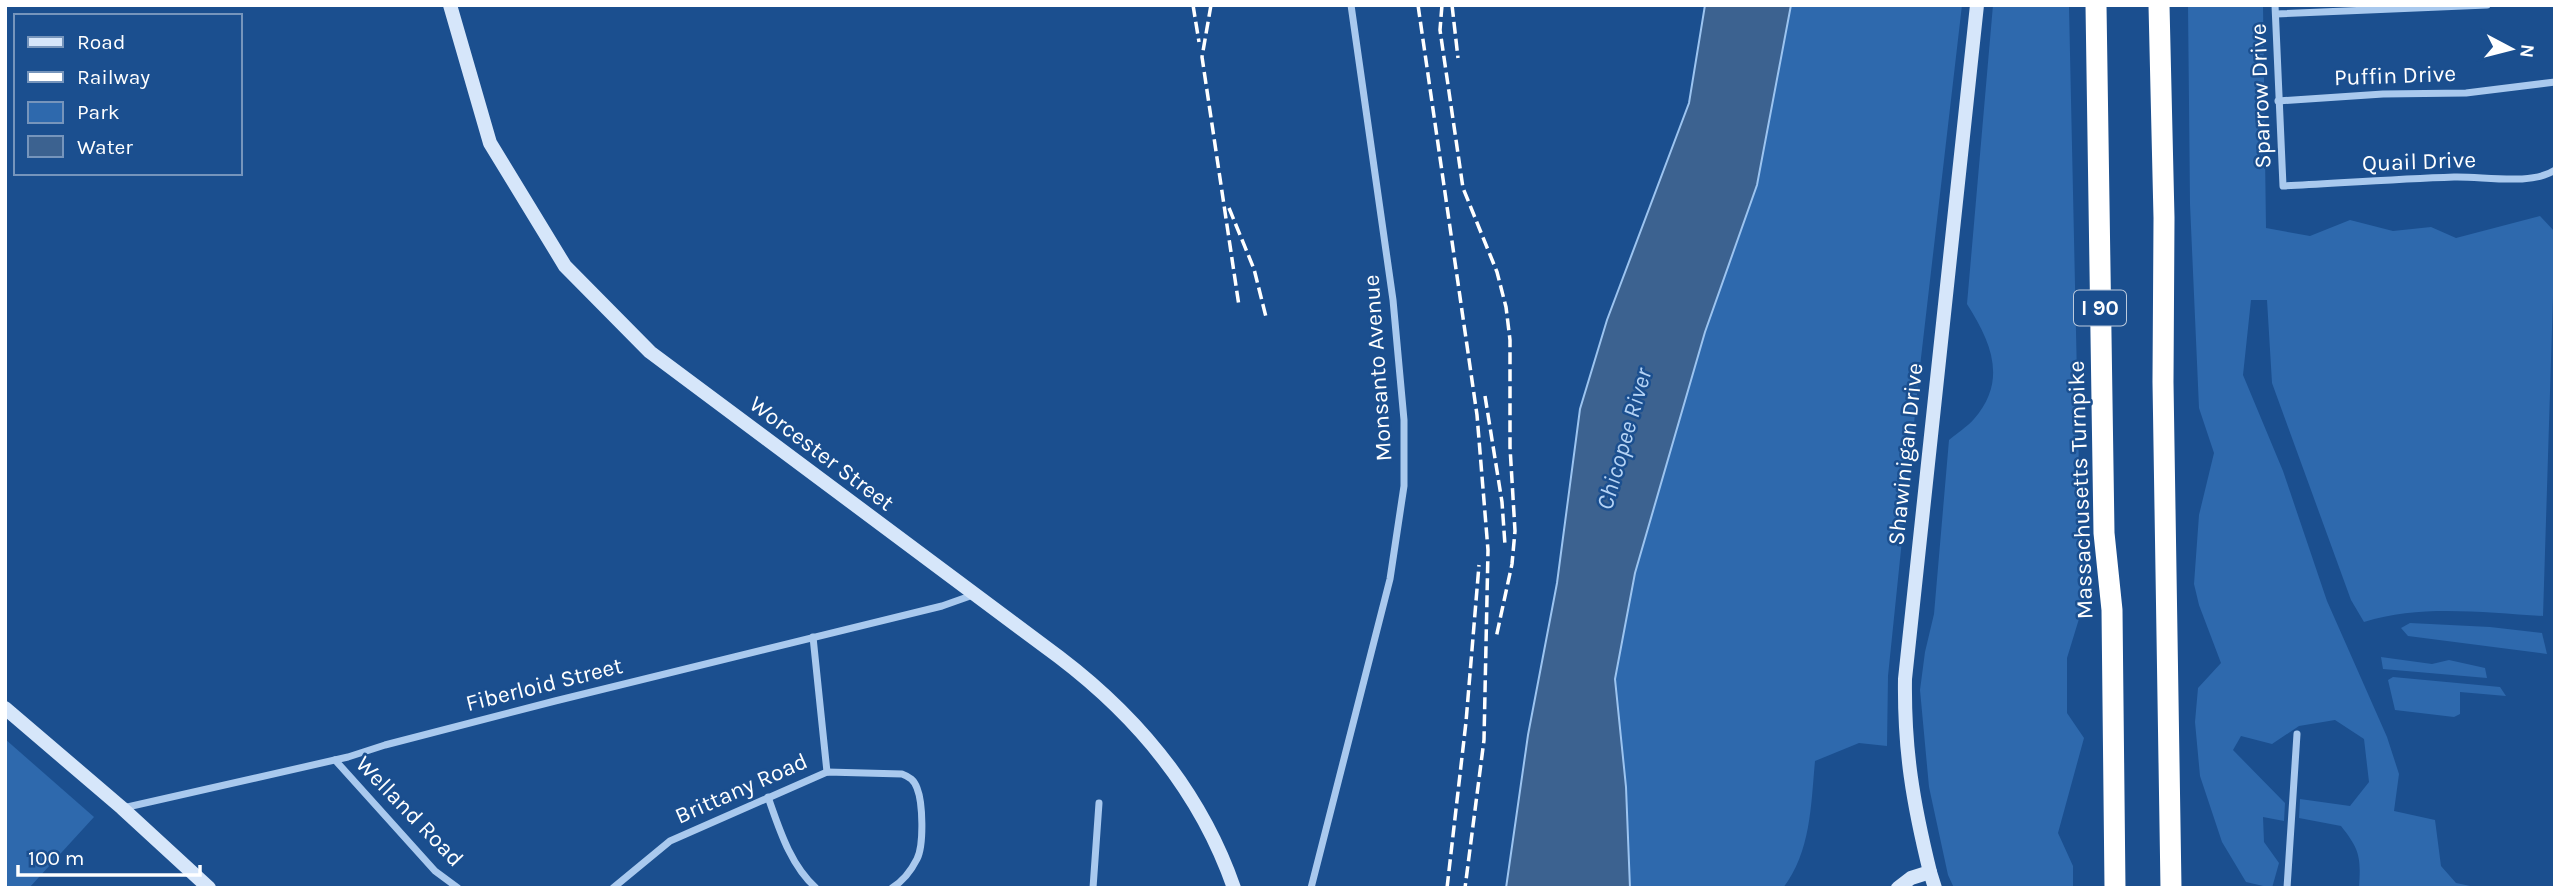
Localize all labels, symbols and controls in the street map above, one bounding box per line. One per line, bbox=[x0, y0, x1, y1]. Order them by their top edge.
legend bbox=[14, 14, 242, 175]
north arrow bbox=[2476, 14, 2546, 84]
street label: Sparrow Drive bbox=[2244, 23, 2277, 169]
text: Road bbox=[77, 30, 125, 54]
text: N bbox=[2515, 43, 2539, 59]
street label: Puffin Drive bbox=[2333, 60, 2457, 91]
text: Railway bbox=[77, 65, 150, 89]
text: Park bbox=[77, 100, 120, 124]
text: Water bbox=[77, 135, 133, 159]
street label: Quail Drive bbox=[2362, 146, 2476, 177]
street label: Monsanto Avenue bbox=[1358, 274, 1397, 462]
road number: I 90 bbox=[2074, 290, 2126, 326]
street label: Massachusetts Turnpike bbox=[2062, 360, 2099, 620]
street label: Shawinigan Drive bbox=[1882, 361, 1929, 547]
water label: Chicopee River bbox=[1590, 364, 1658, 513]
street label: Worcester Street bbox=[744, 390, 900, 517]
street label: Fiberloid Street bbox=[463, 652, 626, 717]
street label: Brittany Road bbox=[671, 747, 812, 830]
street label: Welland Road bbox=[350, 751, 469, 872]
scale bar bbox=[18, 834, 200, 878]
text: 100 m bbox=[28, 846, 85, 870]

